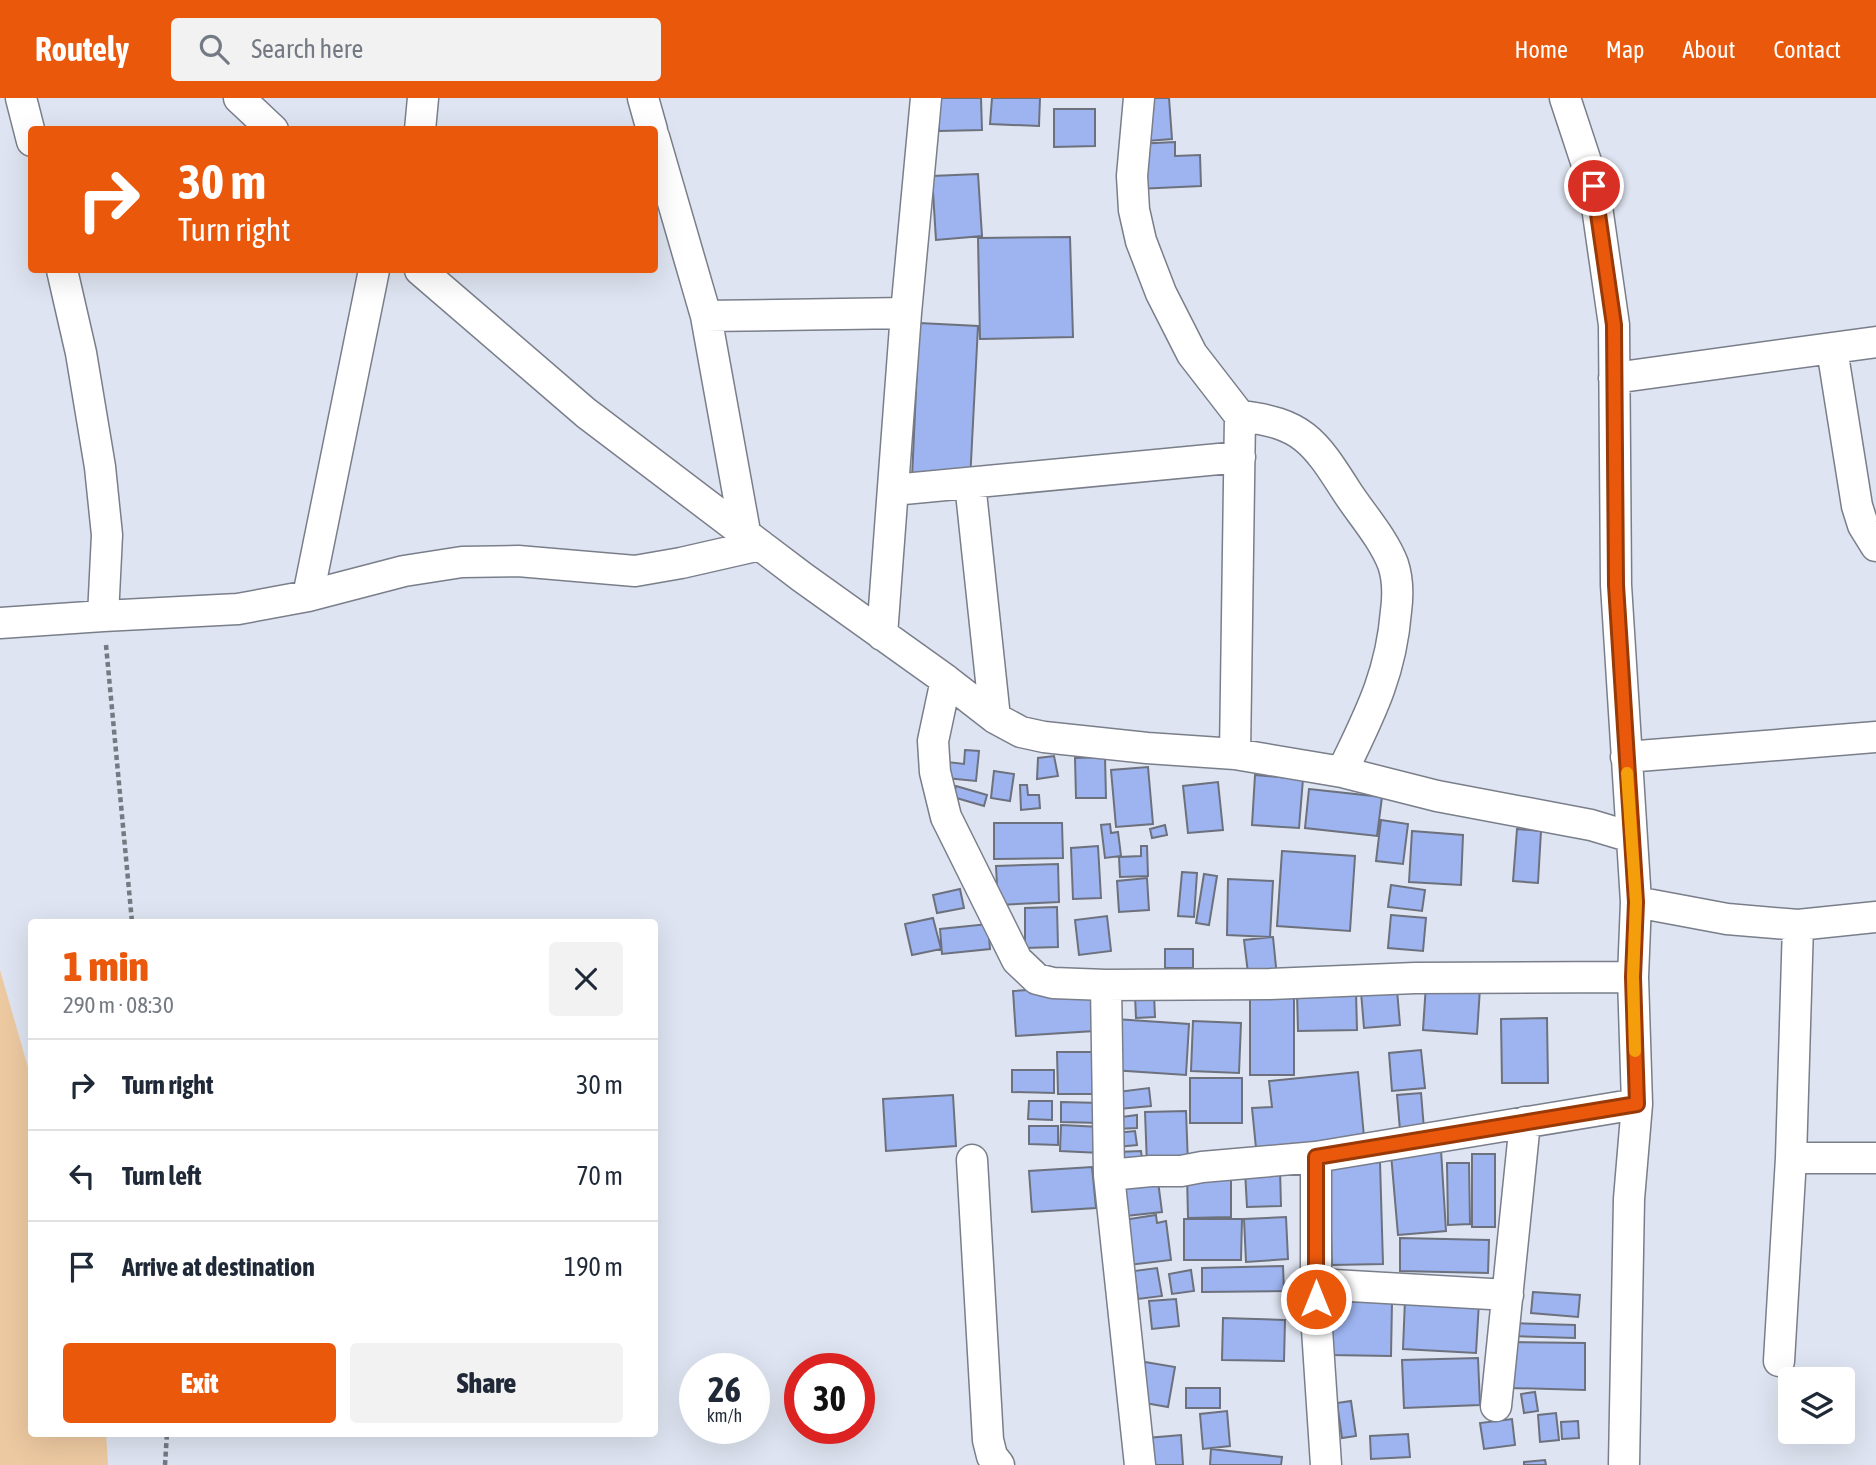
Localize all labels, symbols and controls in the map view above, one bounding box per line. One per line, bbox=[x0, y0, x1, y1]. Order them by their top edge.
search box bbox=[171, 18, 661, 81]
text: Routely bbox=[35, 30, 129, 68]
icon: search bbox=[195, 30, 233, 68]
text: Search here bbox=[251, 34, 363, 64]
text: Home bbox=[1514, 36, 1568, 63]
text: Map bbox=[1606, 36, 1644, 63]
text: About bbox=[1682, 36, 1735, 63]
text: Contact bbox=[1773, 36, 1841, 63]
text: 30 m bbox=[178, 153, 266, 209]
icon: right bbox=[63, 154, 154, 245]
pin bbox=[1564, 156, 1624, 216]
icon: arrive bbox=[1575, 167, 1613, 205]
text: Turn right bbox=[178, 211, 291, 248]
text: 1 min bbox=[63, 942, 149, 990]
button: close bbox=[549, 942, 623, 1016]
text: 290 m · 08:30 bbox=[63, 992, 174, 1018]
icon: right bbox=[63, 1066, 101, 1104]
text: Turn right bbox=[122, 1070, 213, 1100]
text: 30 m bbox=[576, 1070, 623, 1100]
icon: left bbox=[63, 1157, 101, 1195]
text: Turn left bbox=[122, 1161, 202, 1191]
text: 70 m bbox=[576, 1161, 623, 1191]
icon: arrive bbox=[63, 1248, 101, 1286]
text: Arrive at destination bbox=[122, 1252, 315, 1282]
text: 190 m bbox=[564, 1252, 623, 1282]
position arrow bbox=[1279, 1262, 1353, 1336]
button: Exit bbox=[63, 1343, 336, 1423]
button: Share bbox=[350, 1343, 623, 1423]
speed limit sign: 30 bbox=[784, 1353, 875, 1444]
map controls bbox=[1778, 1367, 1855, 1444]
button: layers bbox=[1778, 1367, 1855, 1444]
text: 26 bbox=[708, 1369, 741, 1409]
text: km/h bbox=[707, 1405, 742, 1426]

